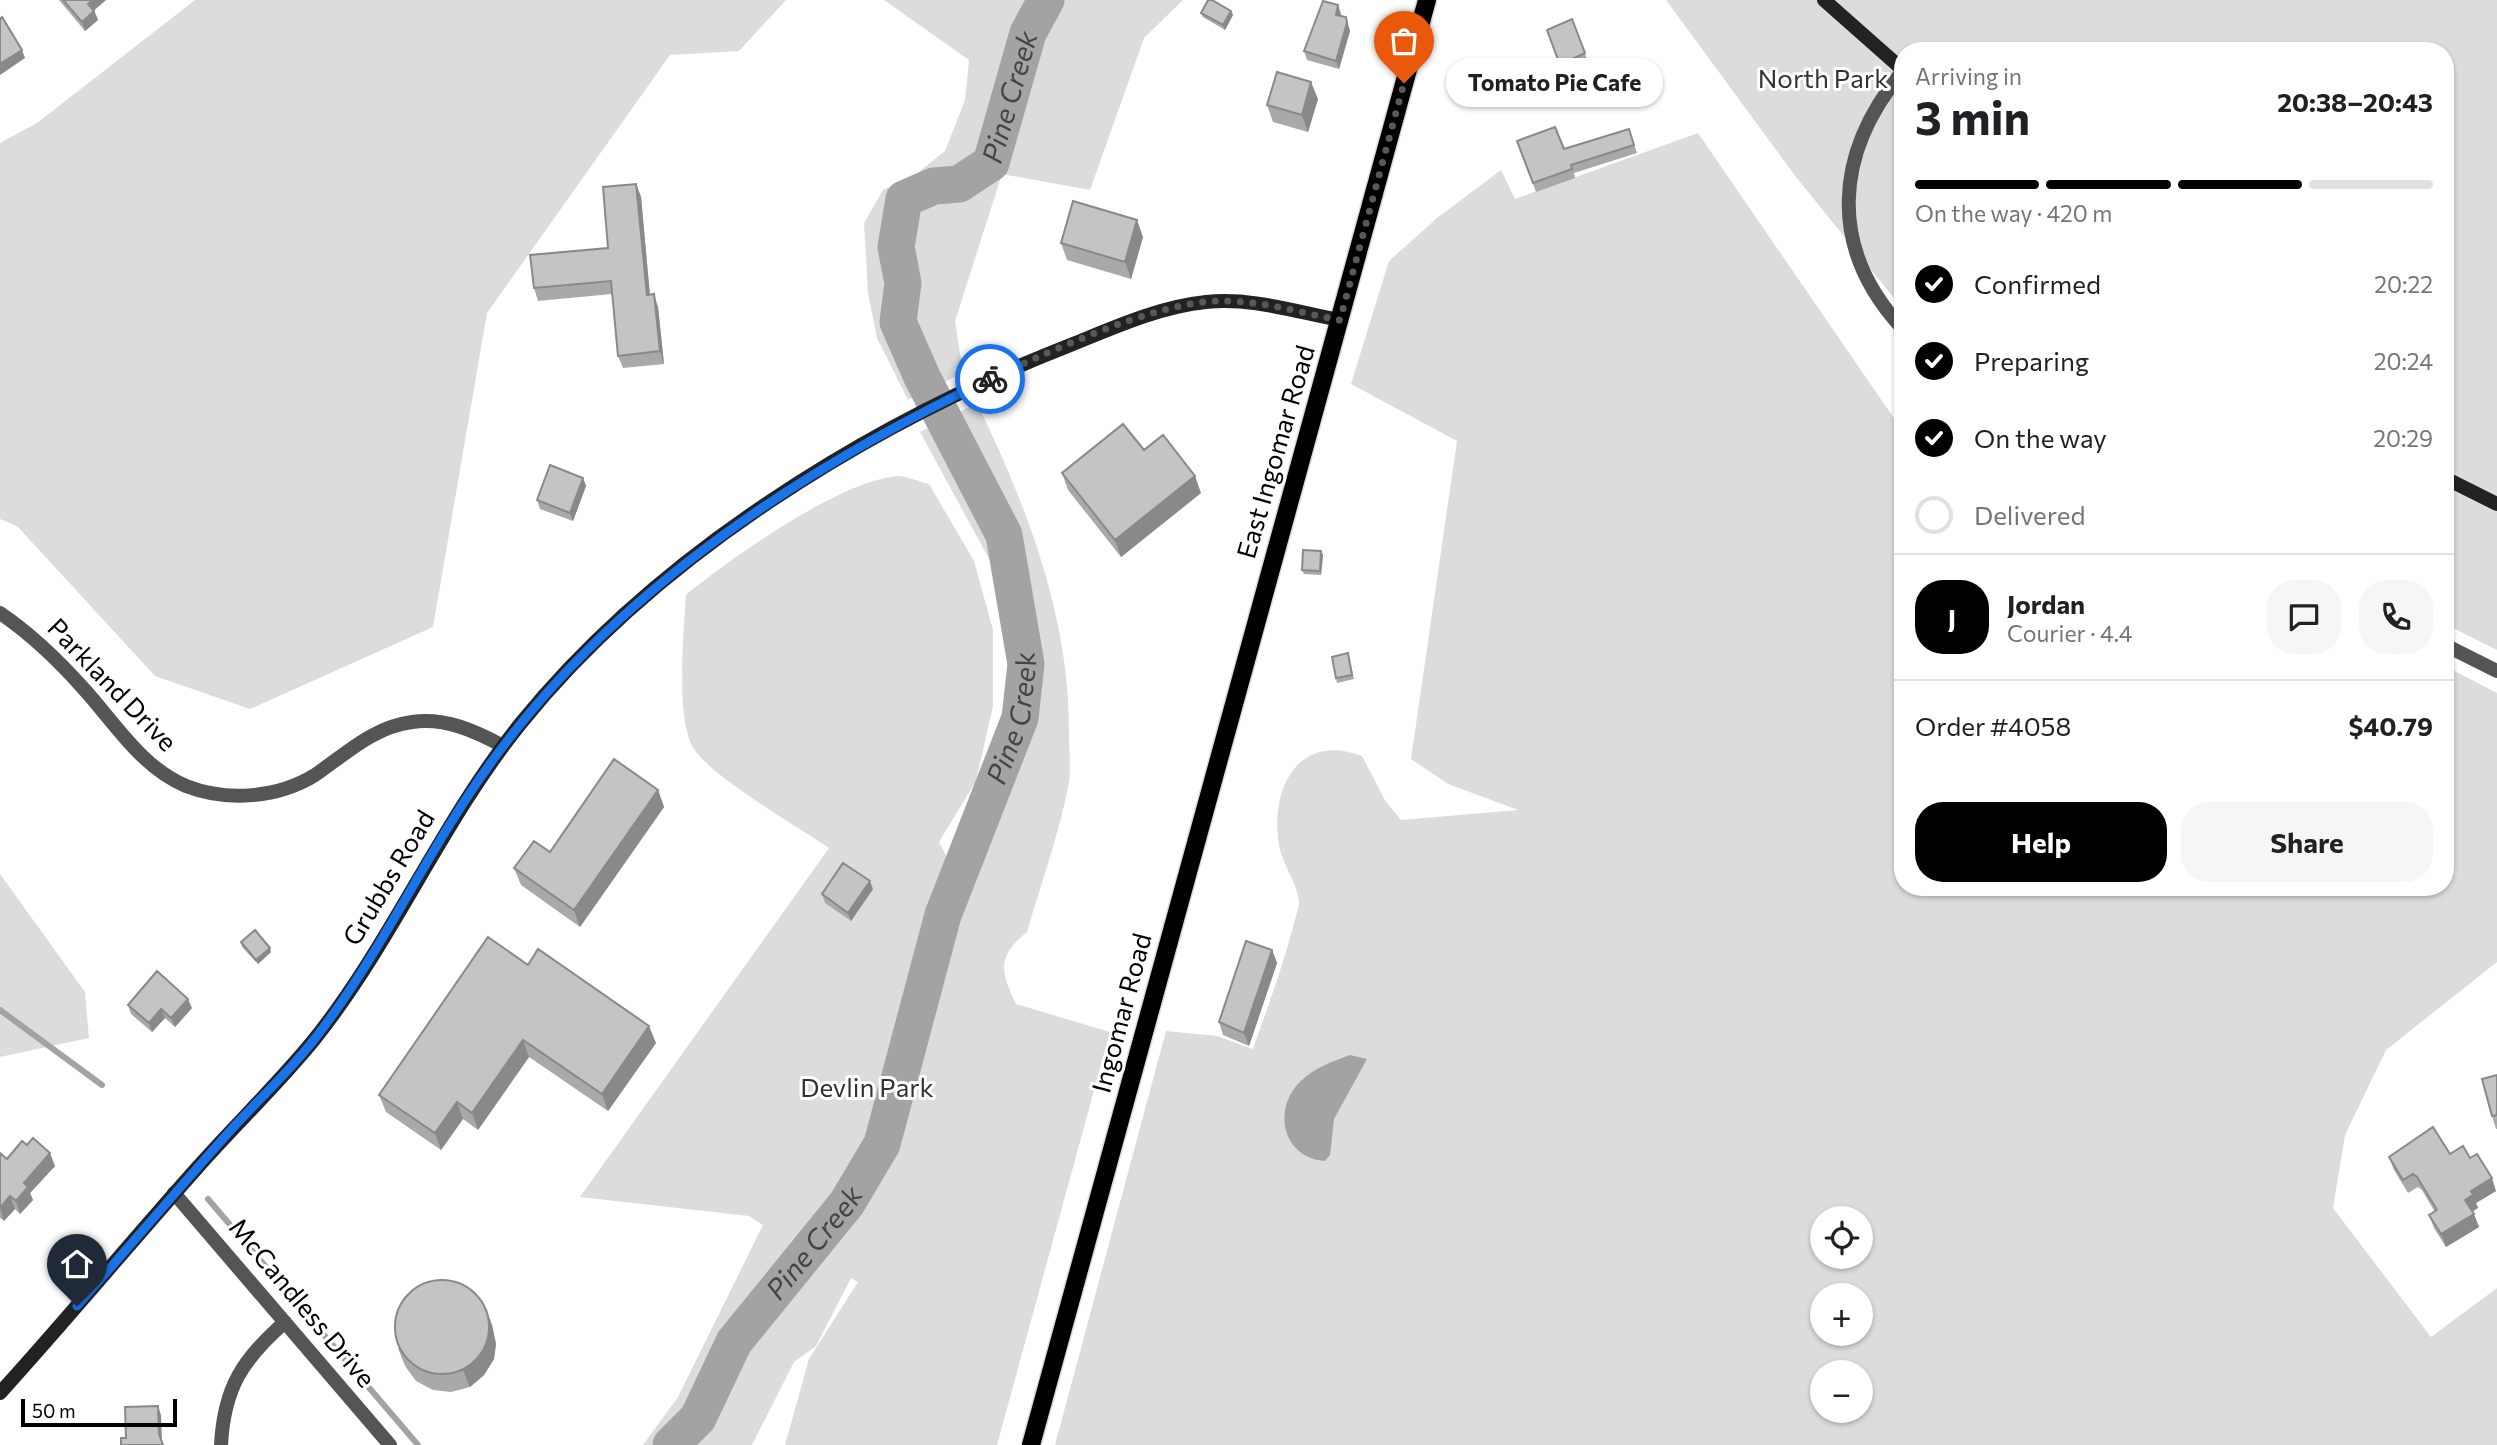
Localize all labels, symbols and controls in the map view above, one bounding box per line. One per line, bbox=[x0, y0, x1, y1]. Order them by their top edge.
pin bbox=[1374, 11, 1434, 83]
icon: bag bbox=[1385, 22, 1423, 60]
water label: Pine Creek bbox=[974, 26, 1044, 167]
callout: Tomato Pie Cafe bbox=[1446, 58, 1663, 108]
park label: North Park bbox=[1758, 62, 1888, 93]
text: Arriving in bbox=[1915, 62, 2022, 90]
text: Tomato Pie Cafe bbox=[1468, 68, 1641, 96]
text: 20:38–20:43 bbox=[2277, 86, 2433, 117]
text: 3 min bbox=[1915, 88, 2030, 144]
text: On the way · 420 m bbox=[1915, 199, 2112, 227]
icon: check bbox=[1915, 265, 1953, 303]
text: Confirmed bbox=[1974, 268, 2101, 299]
text: 20:22 bbox=[2374, 270, 2433, 298]
street label: East Ingomar Road bbox=[1229, 341, 1320, 562]
icon: check bbox=[1915, 342, 1953, 380]
courier bbox=[955, 344, 1025, 414]
text: Preparing bbox=[1974, 345, 2089, 376]
text: 20:24 bbox=[2374, 347, 2433, 375]
icon: bike bbox=[971, 360, 1009, 398]
icon: check bbox=[1915, 419, 1953, 457]
text: On the way bbox=[1974, 422, 2107, 453]
text: 20:29 bbox=[2373, 424, 2433, 452]
text: Delivered bbox=[1974, 499, 2085, 530]
button: chat bbox=[2267, 580, 2341, 654]
button: phone bbox=[2359, 580, 2433, 654]
text: Jordan bbox=[2007, 588, 2085, 619]
text: J bbox=[1948, 602, 1956, 633]
street label: Parkland Drive bbox=[42, 611, 184, 757]
text: Courier · 4.4 bbox=[2007, 619, 2133, 647]
water label: Pine Creek bbox=[978, 649, 1042, 788]
text: Order #4058 bbox=[1915, 710, 2071, 741]
text: $40.79 bbox=[2348, 710, 2433, 741]
button: Help bbox=[1915, 802, 2167, 882]
button: Share bbox=[2181, 802, 2433, 882]
street label: Grubbs Road bbox=[335, 804, 440, 950]
street label: Ingomar Road bbox=[1084, 929, 1157, 1096]
park label: Devlin Park bbox=[800, 1071, 934, 1102]
water label: Pine Creek bbox=[758, 1179, 870, 1306]
map controls bbox=[1810, 1206, 1873, 1423]
button: locate bbox=[1810, 1206, 1873, 1269]
street label: McCandless Drive bbox=[224, 1211, 383, 1393]
pin bbox=[47, 1234, 107, 1306]
icon: home bbox=[58, 1245, 96, 1283]
button: + bbox=[1810, 1283, 1873, 1346]
button: − bbox=[1810, 1360, 1873, 1423]
scale bar bbox=[21, 1396, 177, 1428]
text: 50 m bbox=[32, 1399, 76, 1422]

